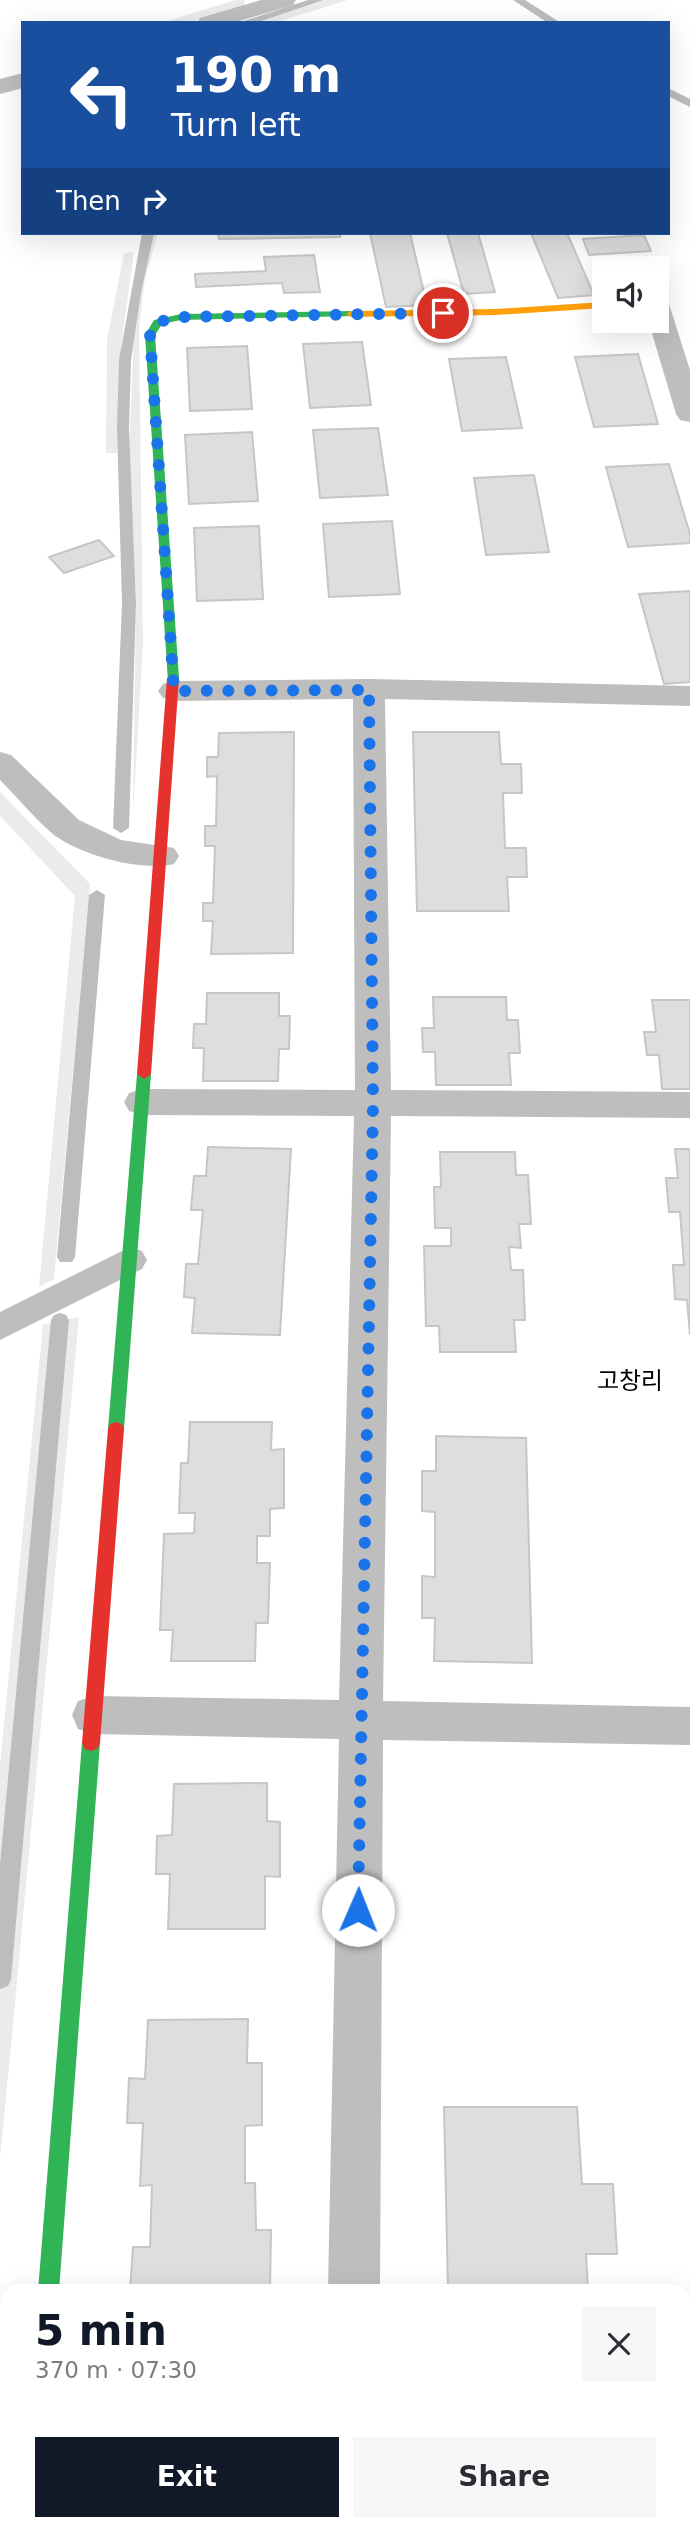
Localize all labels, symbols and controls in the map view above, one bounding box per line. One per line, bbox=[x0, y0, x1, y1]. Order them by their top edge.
text: 190 m bbox=[171, 47, 341, 104]
icon: left bbox=[56, 49, 147, 140]
text: Turn left bbox=[171, 106, 301, 144]
icon: right bbox=[135, 182, 173, 220]
text: Then bbox=[56, 186, 121, 216]
map controls bbox=[592, 256, 669, 333]
button: sound bbox=[592, 256, 669, 333]
pin bbox=[413, 283, 473, 343]
icon: arrive bbox=[424, 294, 462, 332]
district label: 고창리 bbox=[597, 1367, 663, 1395]
position arrow bbox=[321, 1873, 395, 1947]
text: 5 min bbox=[35, 2306, 167, 2355]
button: close bbox=[582, 2307, 656, 2381]
text: 370 m · 07:30 bbox=[35, 2357, 197, 2383]
button: Exit bbox=[35, 2437, 339, 2517]
button: Share bbox=[353, 2437, 656, 2517]

